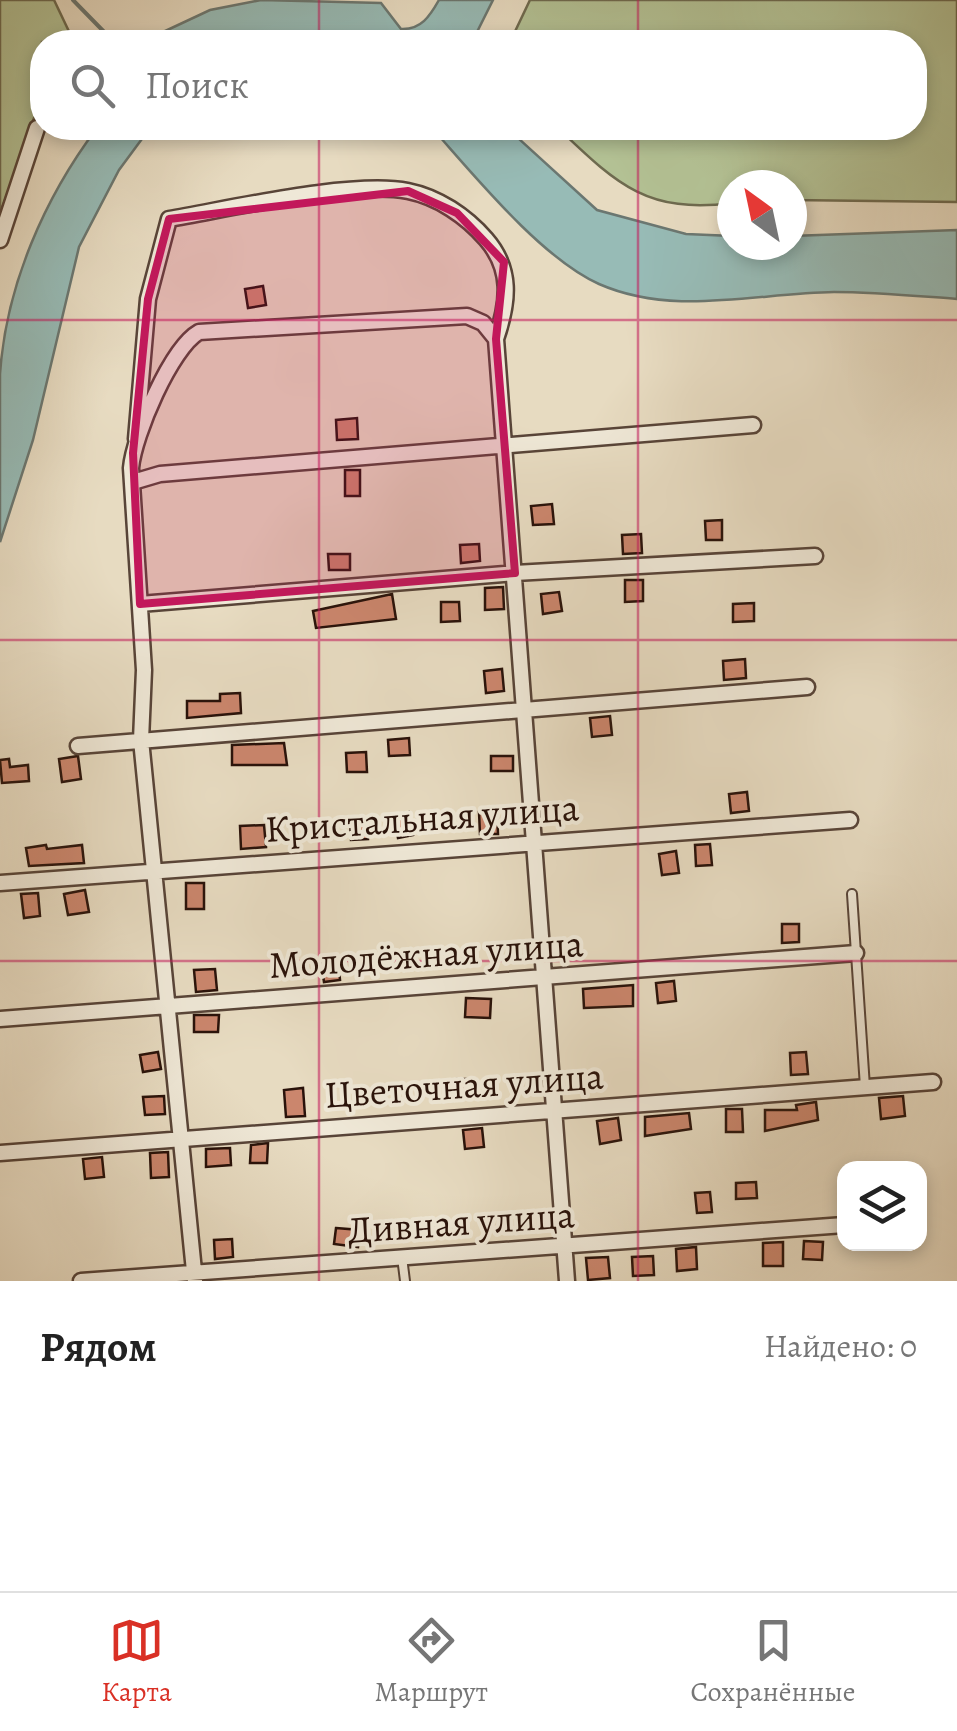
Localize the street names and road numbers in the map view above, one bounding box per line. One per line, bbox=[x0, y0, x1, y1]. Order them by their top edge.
street label: Кристальная улица bbox=[263, 781, 581, 855]
street label: Молодёжная улица bbox=[267, 917, 585, 991]
street label: Цветочная улица bbox=[323, 1049, 606, 1121]
street label: Дивная улица bbox=[346, 1188, 577, 1256]

